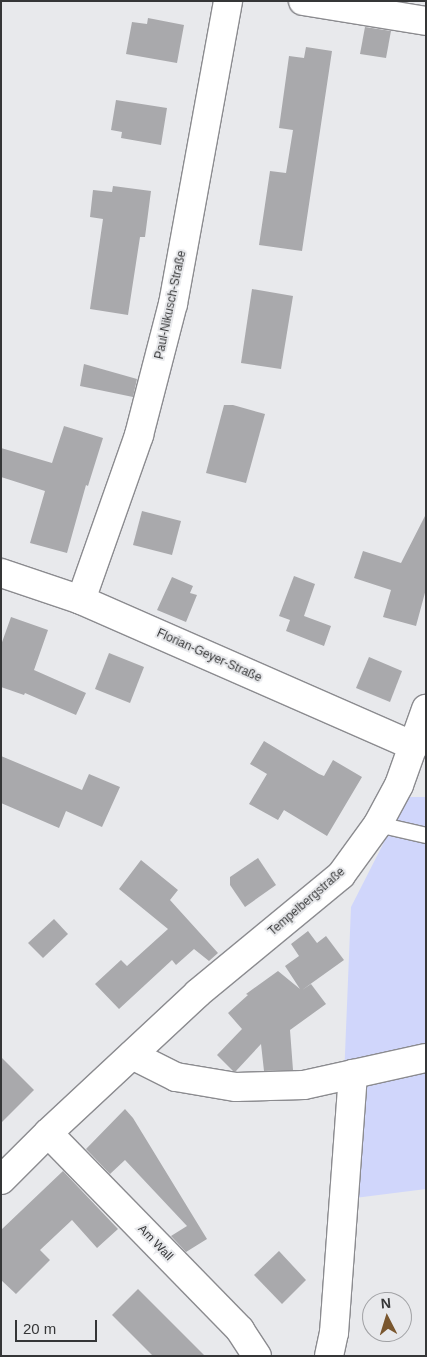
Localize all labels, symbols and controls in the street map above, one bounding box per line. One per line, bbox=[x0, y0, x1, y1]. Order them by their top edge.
street label: Paul-Nikusch-Straße bbox=[152, 249, 190, 361]
street label: Florian-Geyer-Straße bbox=[154, 626, 264, 686]
street label: Tempelbergstraße bbox=[266, 865, 348, 939]
street label: Am Wall bbox=[134, 1222, 176, 1264]
north arrow bbox=[362, 1292, 412, 1342]
text: N bbox=[380, 1295, 392, 1311]
scale bar bbox=[18, 1310, 100, 1342]
text: 20 m bbox=[23, 1320, 56, 1337]

